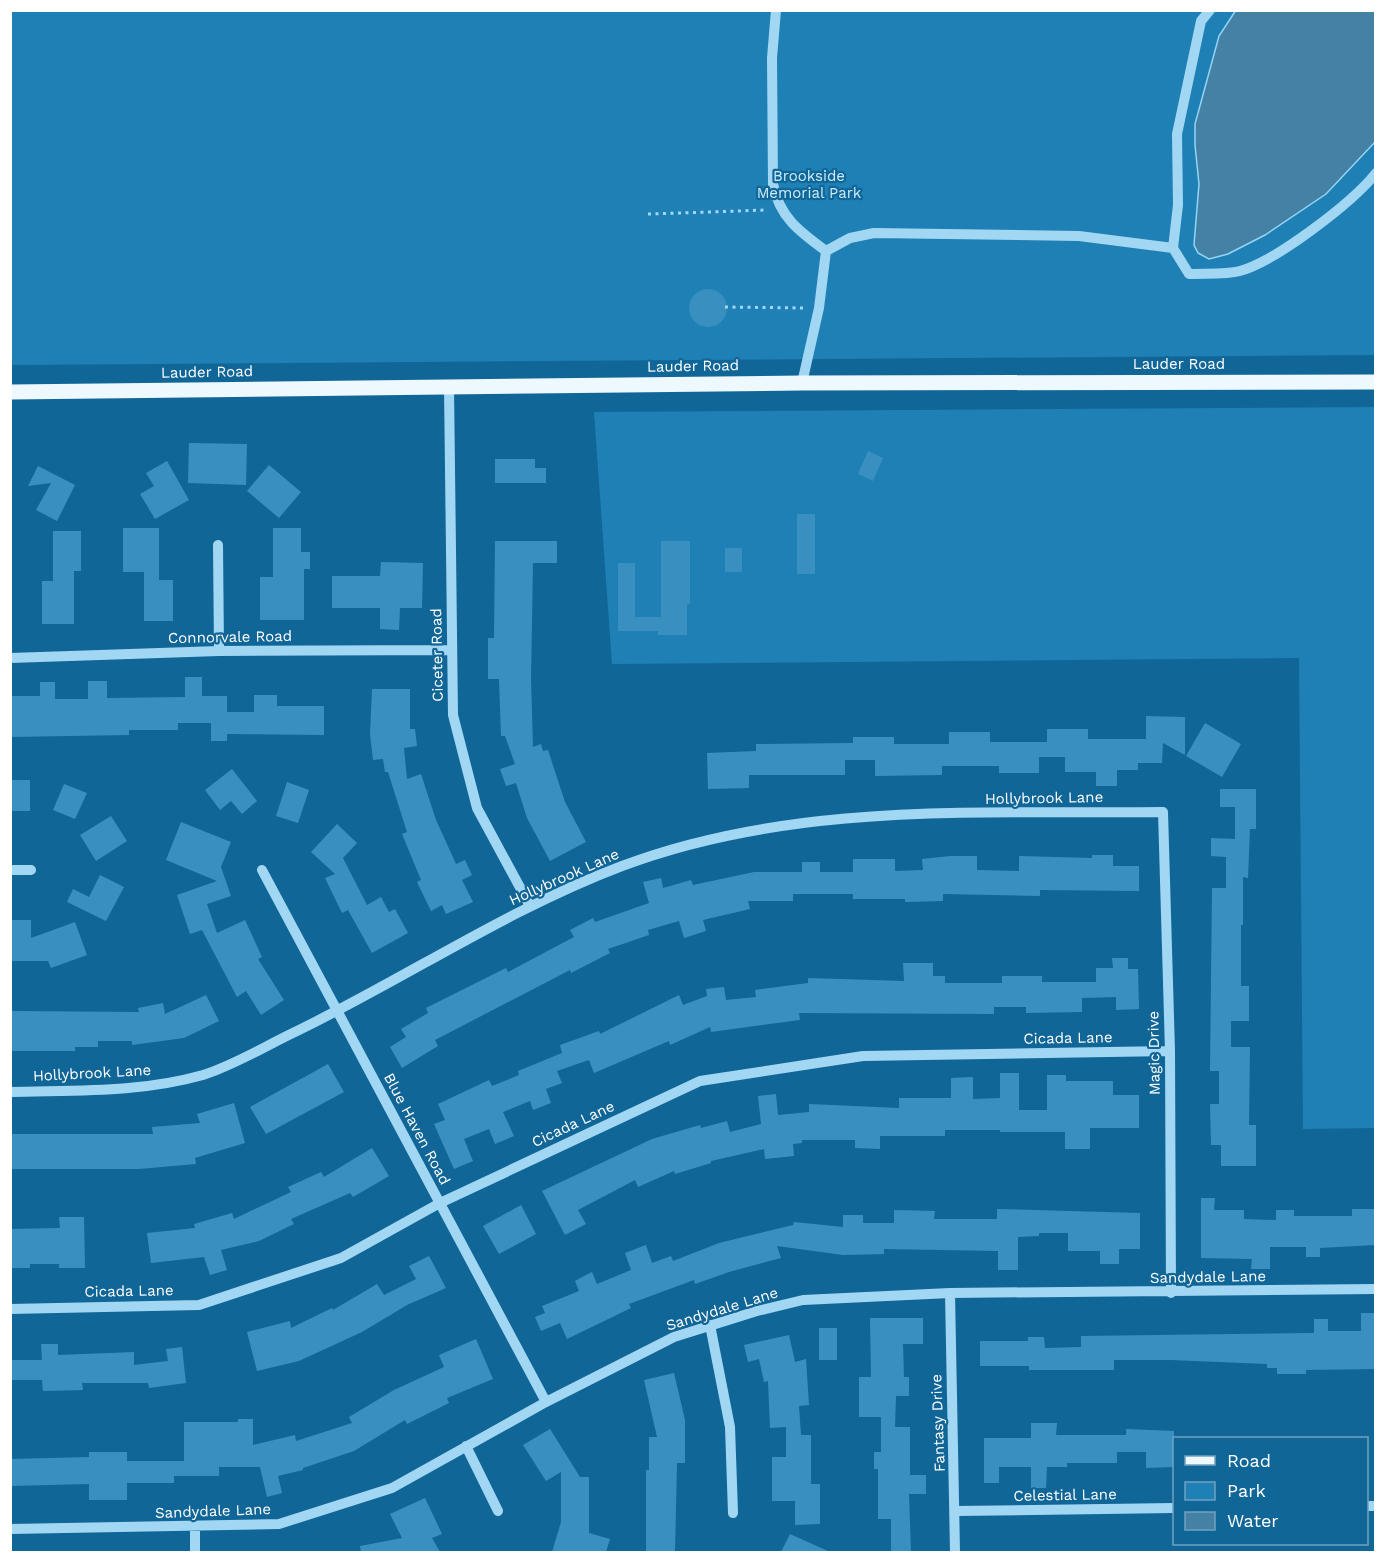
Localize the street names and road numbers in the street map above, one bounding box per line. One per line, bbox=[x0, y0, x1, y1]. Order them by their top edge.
street label: Lauder Road bbox=[1133, 355, 1225, 373]
street label: Lauder Road bbox=[647, 356, 739, 376]
street label: Lauder Road bbox=[161, 362, 253, 382]
street label: Ciceter Road bbox=[427, 608, 447, 702]
street label: Connorvale Road bbox=[168, 627, 292, 647]
street label: Hollybrook Lane bbox=[985, 788, 1103, 808]
street label: Hollybrook Lane bbox=[506, 845, 622, 909]
street label: Magic Drive bbox=[1144, 1011, 1164, 1095]
street label: Cicada Lane bbox=[1023, 1028, 1113, 1048]
street label: Hollybrook Lane bbox=[32, 1061, 152, 1085]
street label: Blue Haven Road bbox=[380, 1070, 454, 1188]
street label: Cicada Lane bbox=[529, 1097, 617, 1151]
street label: Sandydale Lane bbox=[1150, 1267, 1266, 1287]
street label: Cicada Lane bbox=[84, 1281, 174, 1301]
street label: Sandydale Lane bbox=[664, 1283, 780, 1335]
street label: Fantasy Drive bbox=[927, 1374, 949, 1472]
street label: Celestial Lane bbox=[1013, 1485, 1117, 1505]
street label: Sandydale Lane bbox=[155, 1500, 271, 1522]

